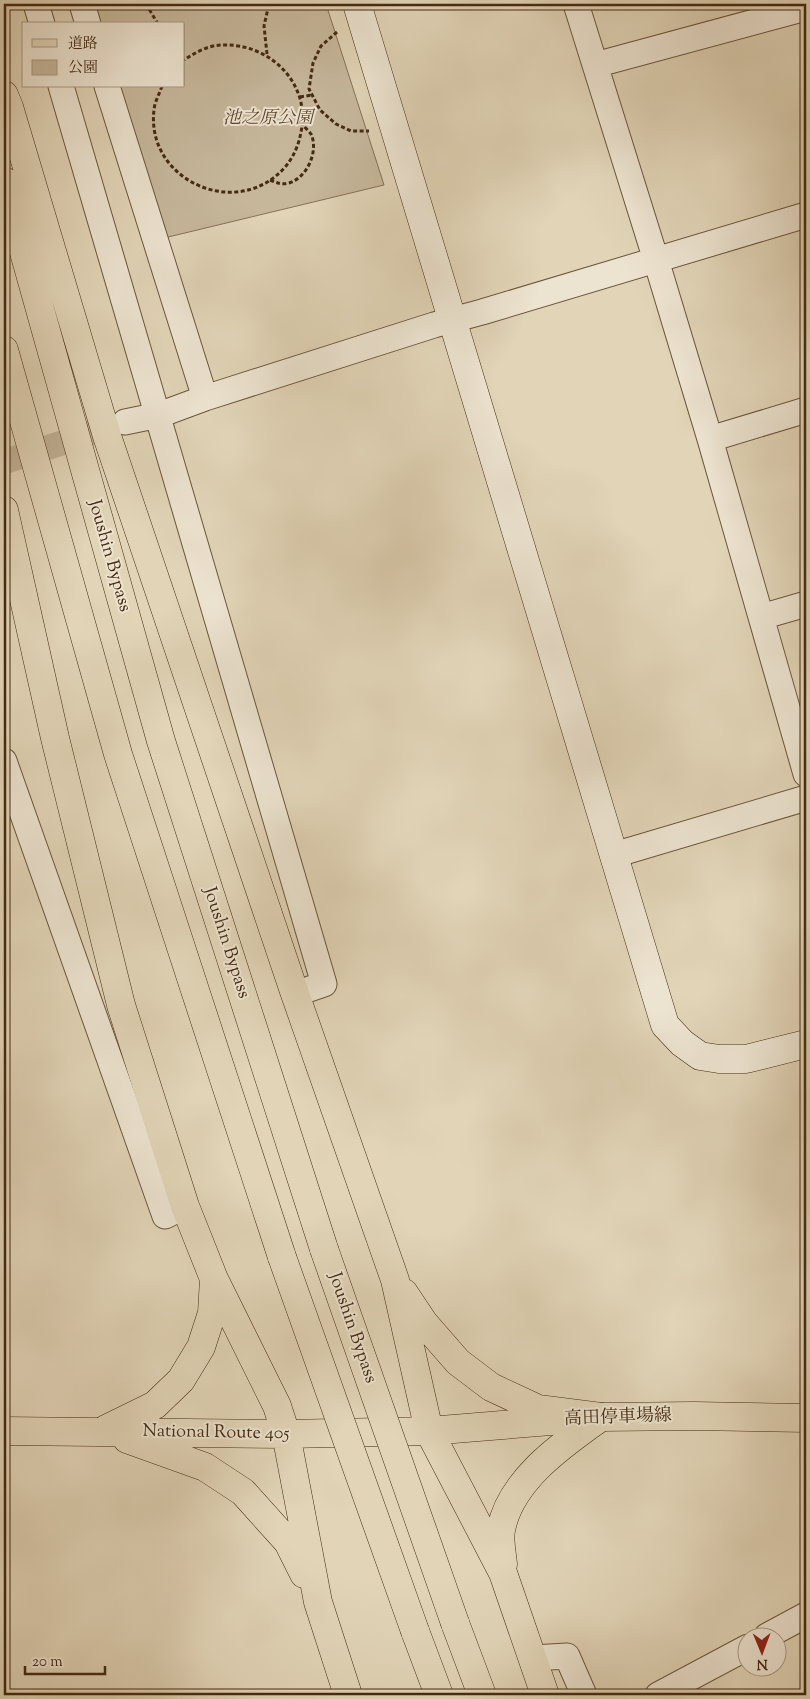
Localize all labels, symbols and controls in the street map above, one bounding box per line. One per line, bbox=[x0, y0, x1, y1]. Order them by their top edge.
legend bbox=[22, 22, 185, 88]
text: 道路 bbox=[68, 34, 98, 55]
text: 公園 bbox=[68, 58, 98, 79]
park label: 池之原公園 bbox=[223, 106, 316, 132]
street label: Joushin Bypass bbox=[80, 496, 137, 615]
street label: Joushin Bypass bbox=[195, 883, 256, 1002]
street label: Joushin Bypass bbox=[321, 1268, 383, 1387]
street label: 高田停車場線 bbox=[564, 1403, 672, 1433]
street label: National Route 405 bbox=[142, 1419, 290, 1447]
north arrow bbox=[738, 1626, 788, 1676]
scale bar bbox=[25, 1644, 105, 1676]
text: 20 m bbox=[32, 1652, 63, 1673]
text: N bbox=[756, 1653, 768, 1673]

